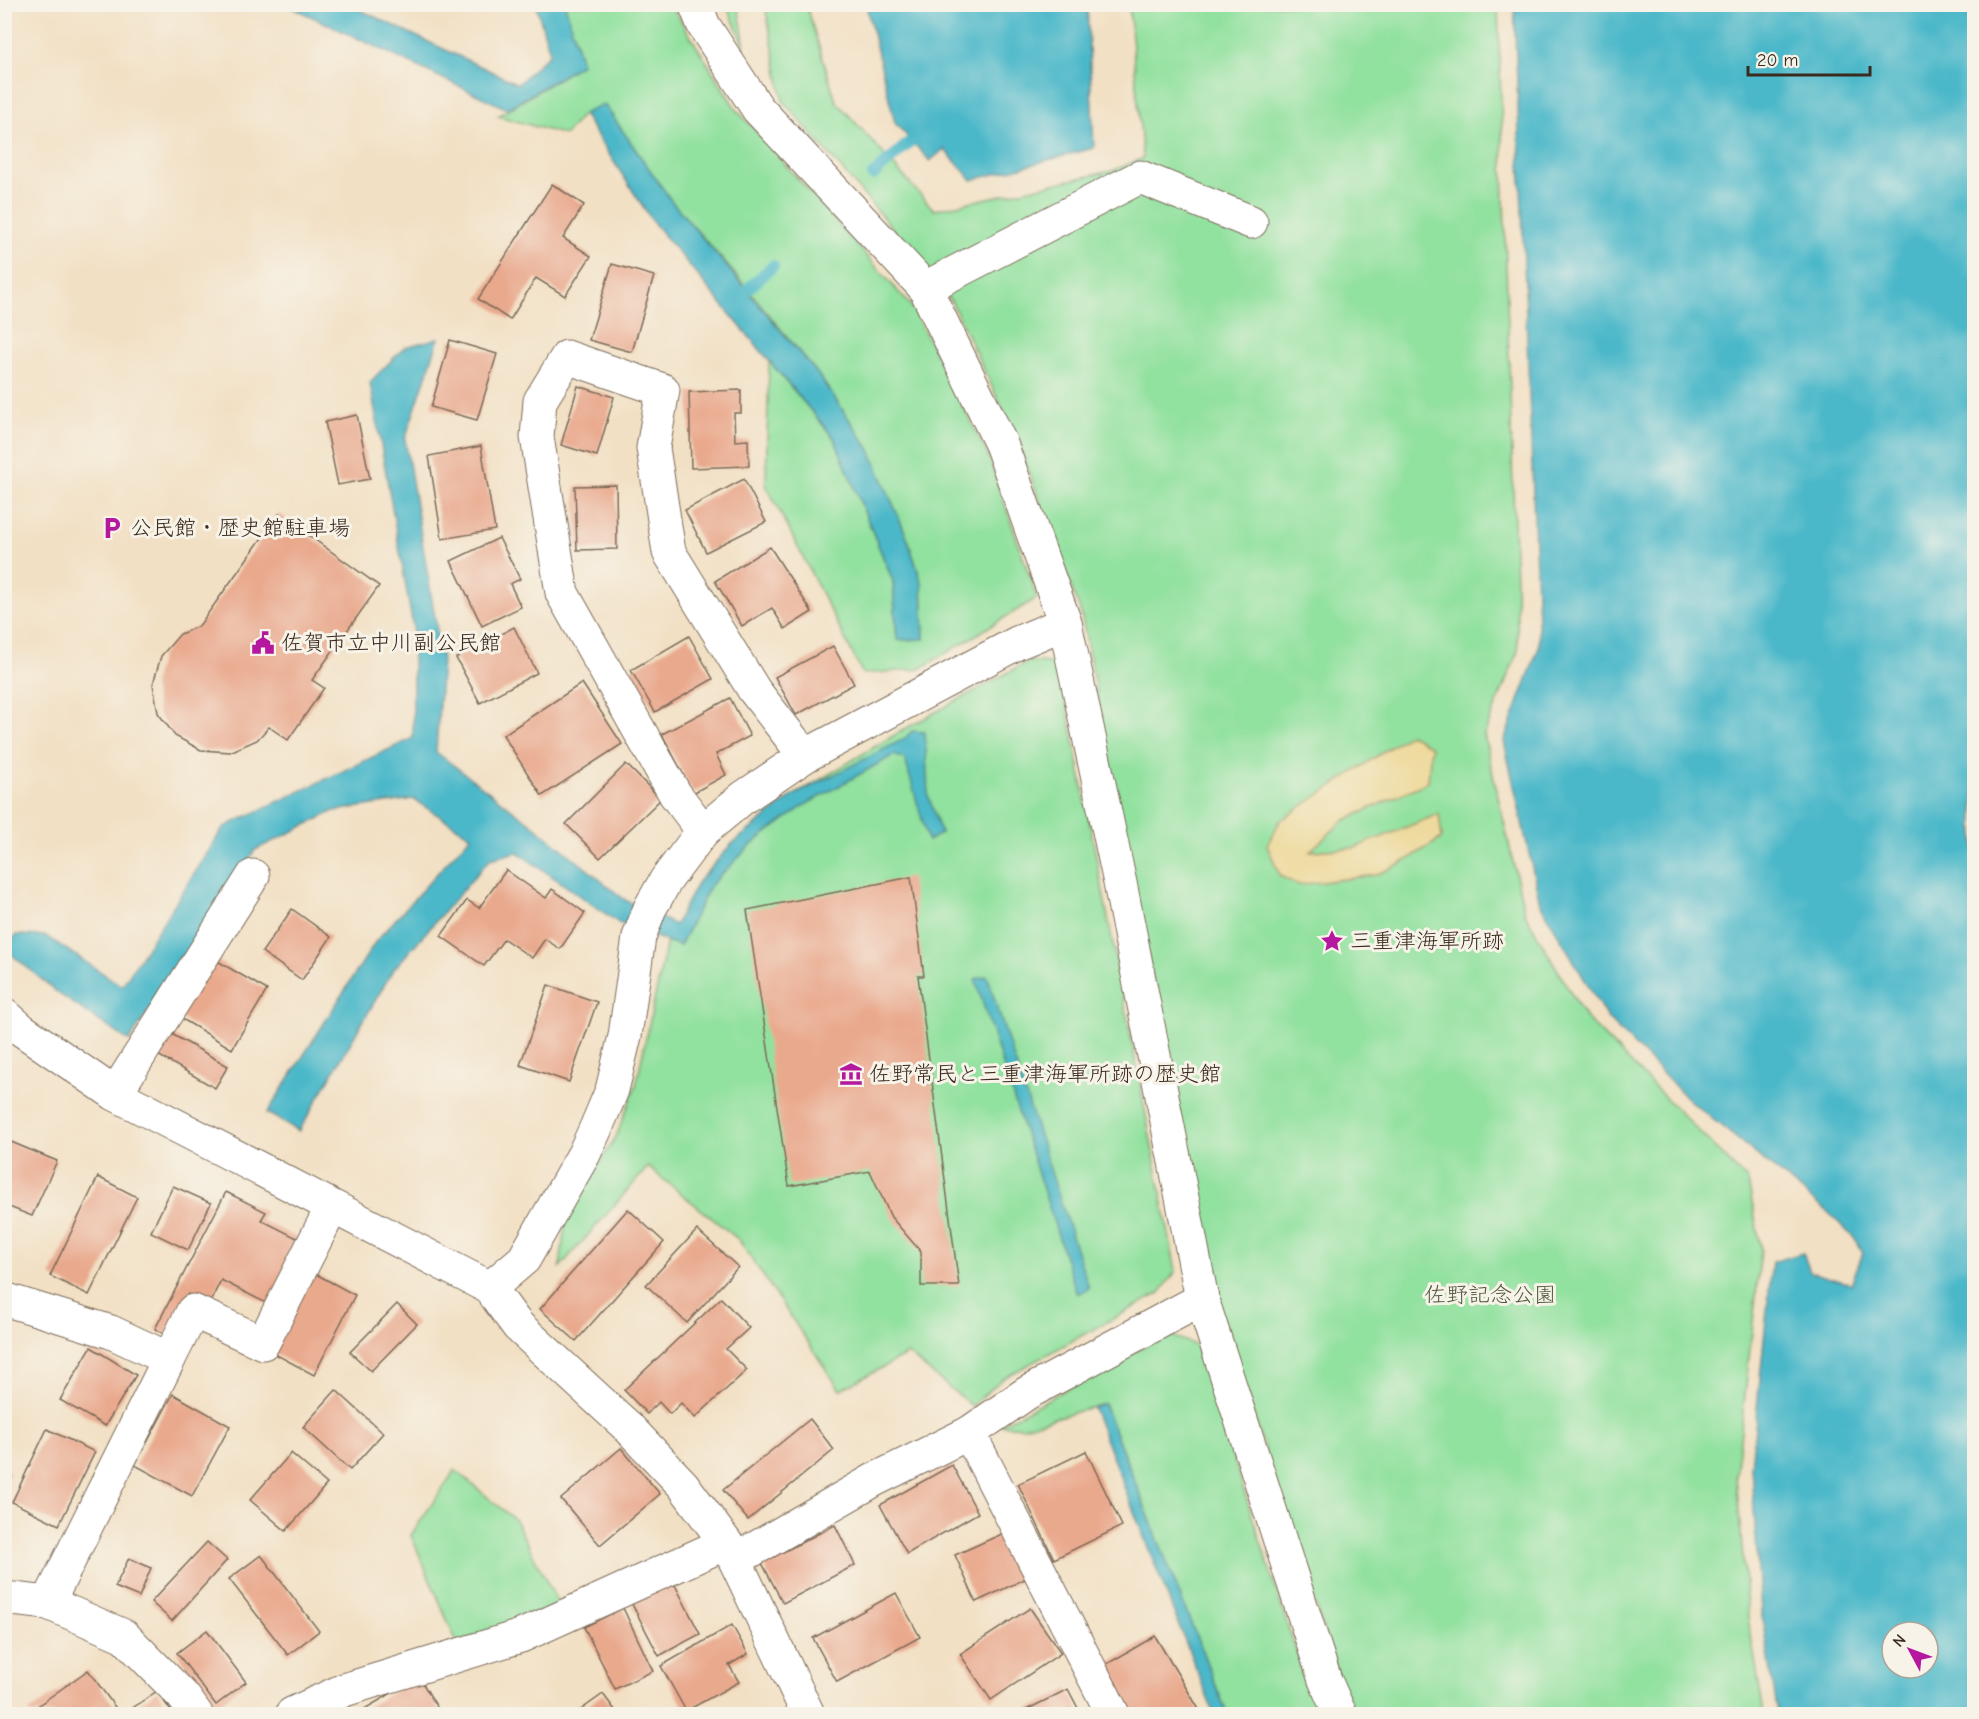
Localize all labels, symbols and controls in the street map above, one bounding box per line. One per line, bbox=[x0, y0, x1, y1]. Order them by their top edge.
scale bar bbox=[1748, 39, 1870, 77]
text: 20 m bbox=[1757, 50, 1798, 71]
parking icon: 公民館・歴史館駐車場 bbox=[99, 515, 125, 541]
place label: 公民館・歴史館駐車場 bbox=[130, 515, 350, 541]
public building icon: 佐賀市立中川副公民館 bbox=[250, 630, 276, 656]
place label: 佐賀市立中川副公民館 bbox=[281, 630, 501, 656]
place icon: 三重津海軍所跡 bbox=[1319, 928, 1345, 954]
place label: 三重津海軍所跡 bbox=[1350, 928, 1504, 954]
museum icon: 佐野常民と三重津海軍所跡の歴史館 bbox=[838, 1061, 864, 1087]
place label: 佐野常民と三重津海軍所跡の歴史館 bbox=[869, 1061, 1221, 1087]
park label: 佐野記念公園 bbox=[1424, 1282, 1556, 1308]
north arrow bbox=[1880, 1620, 1940, 1680]
text: N bbox=[1889, 1631, 1910, 1651]

